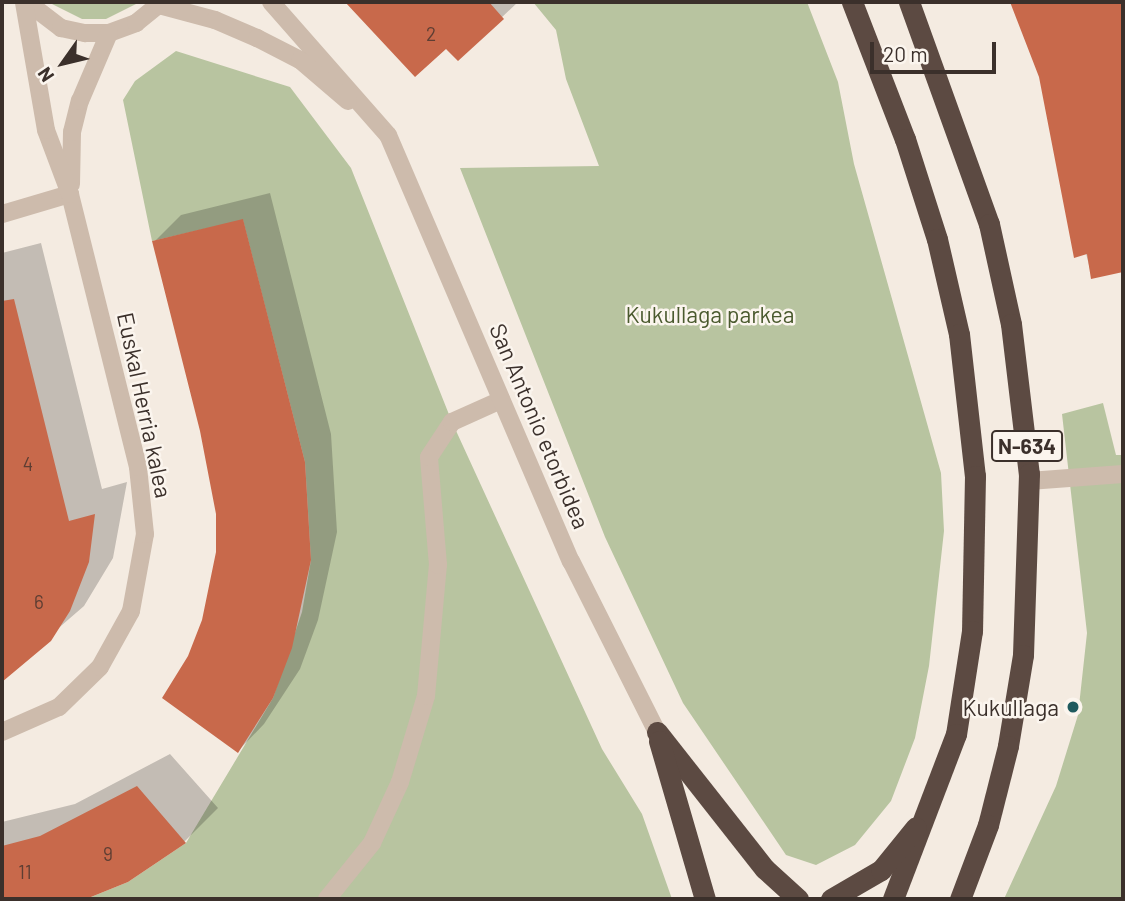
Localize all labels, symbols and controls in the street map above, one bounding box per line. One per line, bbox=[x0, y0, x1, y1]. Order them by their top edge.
house number: 2 bbox=[426, 23, 436, 45]
north arrow bbox=[28, 28, 98, 98]
scale bar bbox=[873, 28, 999, 72]
text: 20 m bbox=[883, 41, 928, 66]
text: N bbox=[32, 63, 58, 87]
park label: Kukullaga parkea bbox=[625, 300, 795, 328]
street label: Euskal Herria kalea bbox=[112, 310, 178, 500]
street label: San Antonio etorbidea bbox=[484, 319, 596, 533]
road number: N-634 bbox=[990, 428, 1064, 464]
house number: 4 bbox=[23, 453, 33, 475]
house number: 6 bbox=[34, 591, 44, 613]
place label: Kukullaga bbox=[962, 693, 1059, 721]
marker: Kukullaga bbox=[1065, 699, 1081, 715]
house number: 9 bbox=[103, 843, 113, 865]
house number: 11 bbox=[18, 861, 32, 883]

